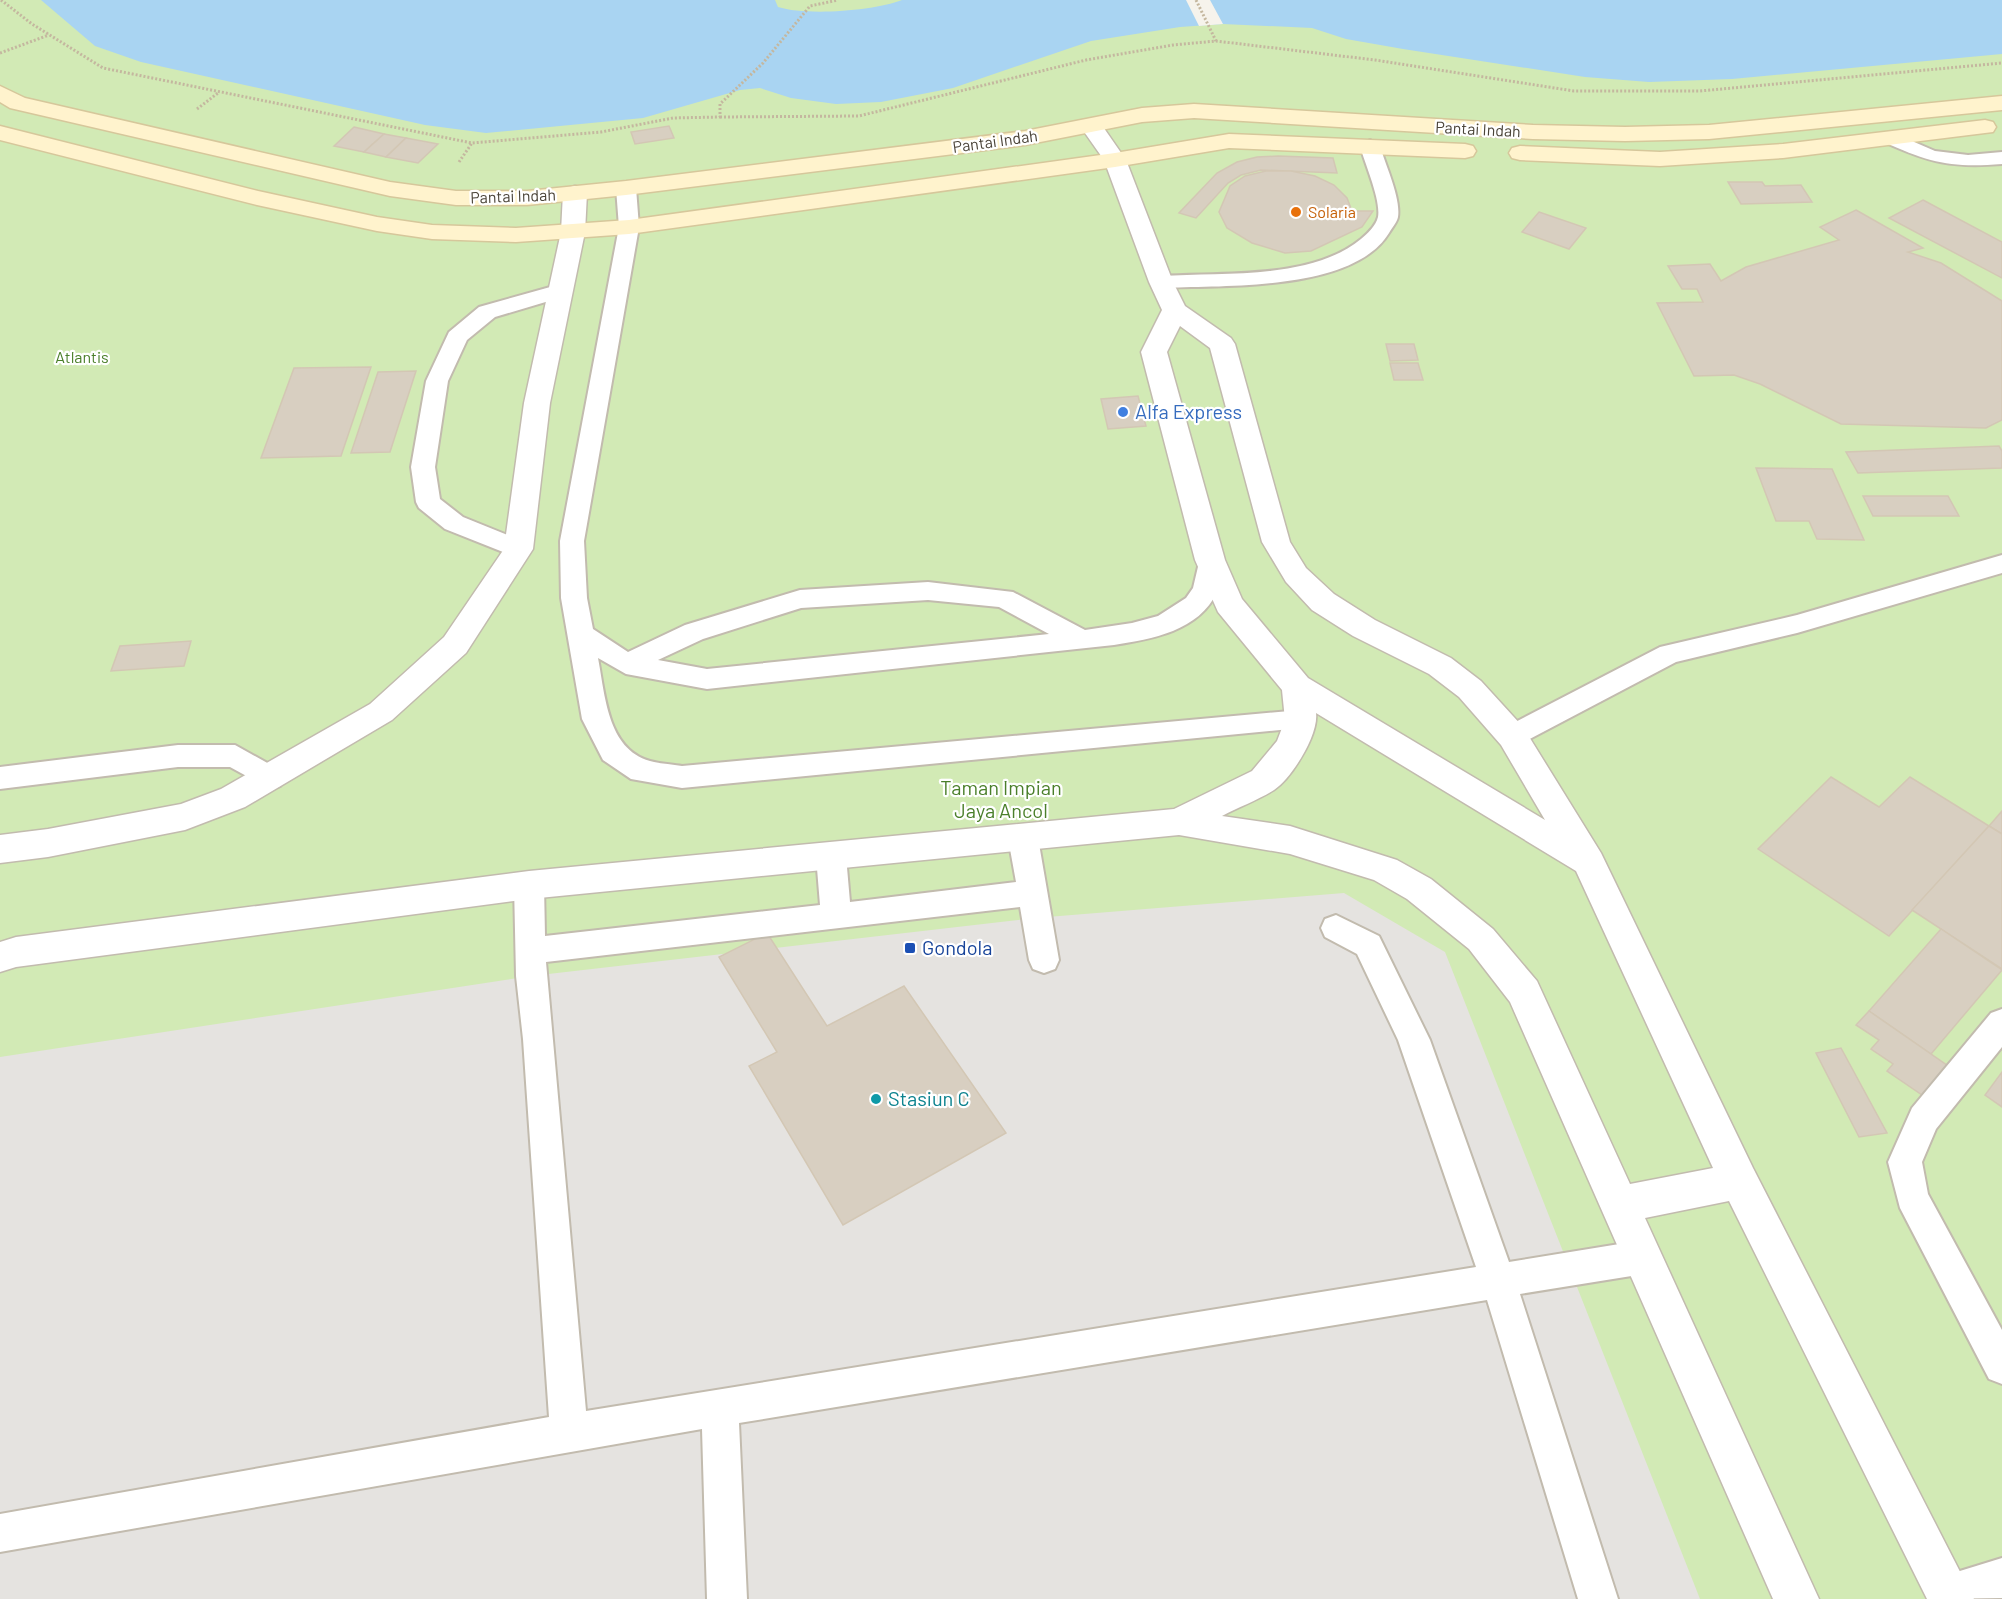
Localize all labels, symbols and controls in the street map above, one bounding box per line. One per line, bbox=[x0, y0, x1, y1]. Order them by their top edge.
street label: Pantai Indah bbox=[1435, 117, 1521, 140]
street label: Pantai Indah bbox=[951, 125, 1039, 156]
street label: Pantai Indah bbox=[470, 185, 556, 206]
place label: Solaria bbox=[1308, 202, 1356, 221]
marker: Solaria bbox=[1289, 205, 1303, 219]
park label: Atlantis bbox=[55, 347, 109, 366]
place label: Alfa Express bbox=[1135, 399, 1242, 423]
marker: Alfa Express bbox=[1116, 405, 1130, 419]
park label: Taman Impian Jaya Ancol bbox=[940, 775, 1062, 822]
place label: Gondola bbox=[922, 935, 992, 959]
marker: Gondola bbox=[903, 941, 917, 955]
place label: Stasiun C bbox=[888, 1086, 970, 1110]
marker: Stasiun C bbox=[869, 1092, 883, 1106]

